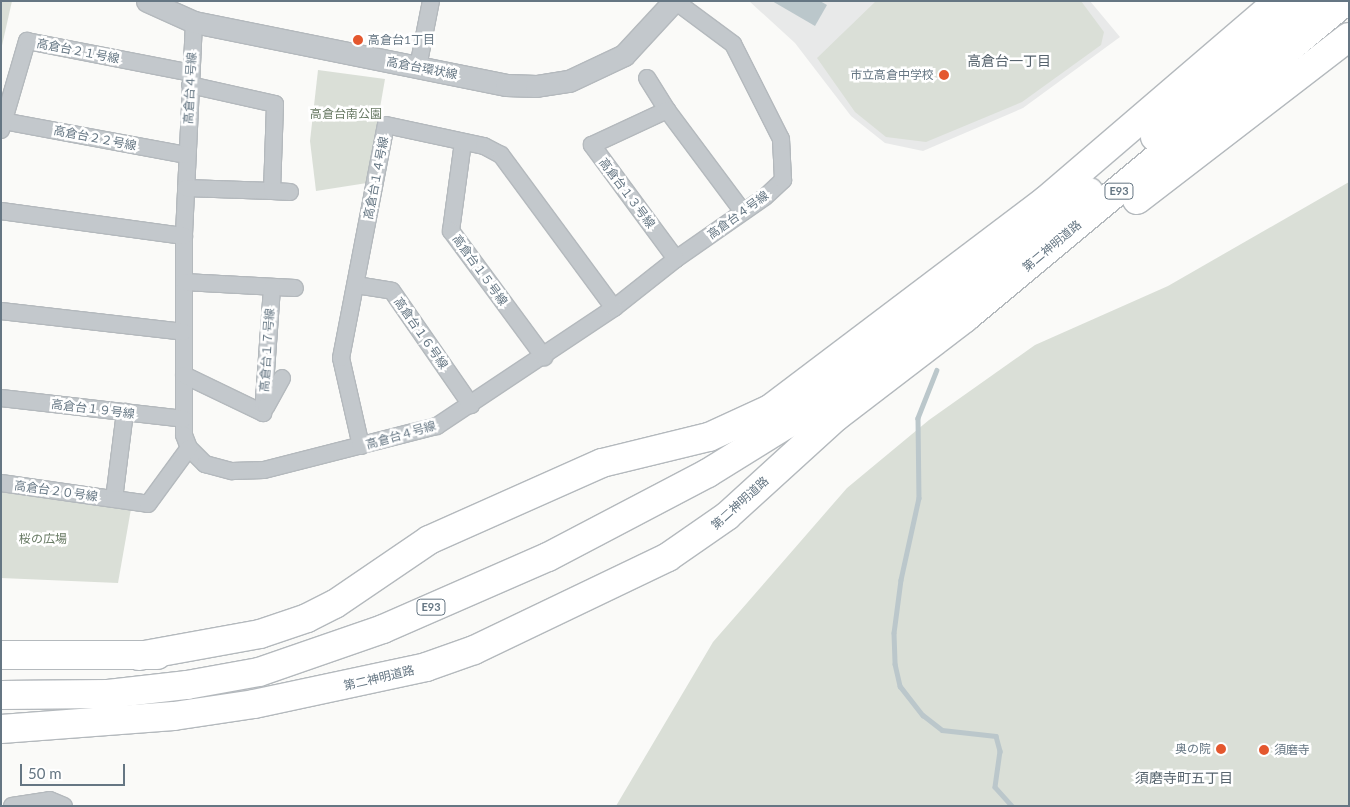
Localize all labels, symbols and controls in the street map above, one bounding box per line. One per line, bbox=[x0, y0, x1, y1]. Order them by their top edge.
place label: 高倉台1丁目 bbox=[368, 33, 435, 47]
marker: 高倉台1丁目 bbox=[352, 34, 364, 46]
street label: 高倉台２１号線 bbox=[35, 36, 121, 66]
street label: 高倉台４号線 bbox=[181, 52, 199, 124]
district label: 高倉台一丁目 bbox=[967, 53, 1051, 69]
street label: 高倉台環状線 bbox=[385, 54, 459, 82]
place label: 市立高倉中学校 bbox=[850, 68, 934, 82]
marker: 市立高倉中学校 bbox=[938, 69, 950, 81]
park label: 高倉台南公園 bbox=[310, 107, 382, 121]
street label: 高倉台２２号線 bbox=[52, 123, 138, 153]
street label: 高倉台１４号線 bbox=[361, 135, 391, 221]
street label: 高倉台１３号線 bbox=[596, 155, 658, 231]
road number: E93 bbox=[1104, 182, 1134, 200]
street label: 高倉台４号線 bbox=[705, 188, 771, 242]
street label: 第二神明道路 bbox=[1020, 217, 1084, 275]
street label: 高倉台１５号線 bbox=[449, 232, 511, 308]
street label: 高倉台１６号線 bbox=[391, 294, 451, 372]
street label: 高倉台１７号線 bbox=[257, 308, 277, 392]
street label: 高倉台１９号線 bbox=[50, 397, 136, 421]
street label: 高倉台４号線 bbox=[364, 418, 438, 452]
street label: 第二神明道路 bbox=[708, 474, 772, 532]
street label: 高倉台２０号線 bbox=[13, 478, 99, 504]
park label: 桜の広場 bbox=[19, 532, 67, 546]
road number: E93 bbox=[416, 598, 446, 616]
street label: 第二神明道路 bbox=[342, 663, 416, 693]
place label: 奥の院 bbox=[1175, 742, 1211, 756]
marker: 奥の院 bbox=[1215, 743, 1227, 755]
place label: 須磨寺 bbox=[1274, 743, 1310, 757]
marker: 須磨寺 bbox=[1258, 744, 1270, 756]
scale bar bbox=[22, 754, 128, 786]
text: 50 m bbox=[28, 764, 62, 782]
district label: 須磨寺町五丁目 bbox=[1135, 770, 1233, 786]

